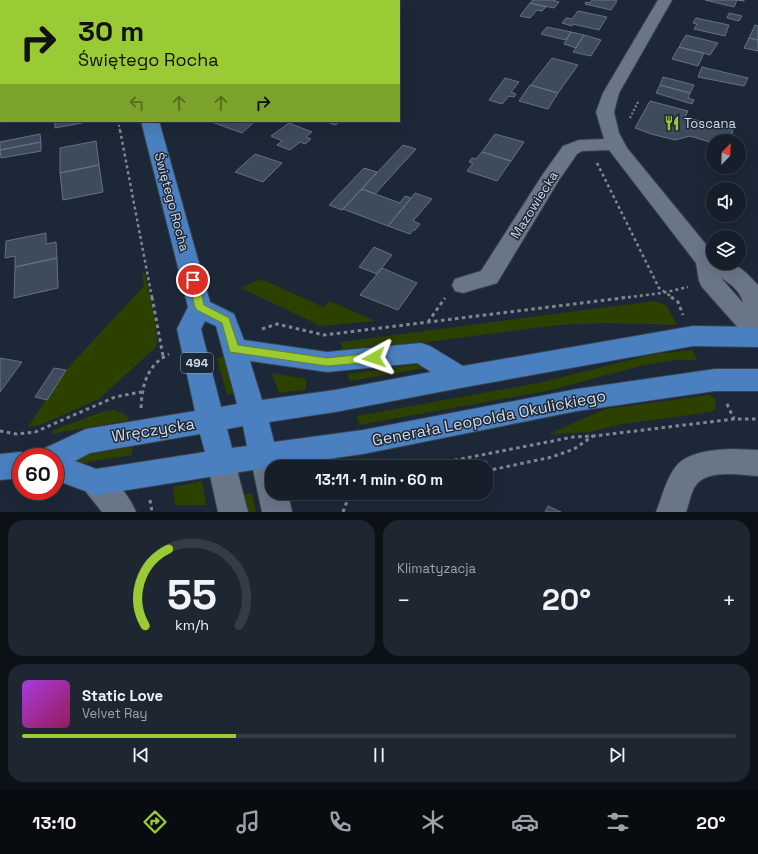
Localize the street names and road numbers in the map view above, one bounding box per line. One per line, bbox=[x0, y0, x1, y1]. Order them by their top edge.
street label: Świętego Rocha bbox=[151, 151, 193, 254]
street label: Mazowiecka bbox=[507, 168, 562, 242]
road number: 494 bbox=[181, 353, 213, 373]
street label: Generała Leopolda Okulickiego bbox=[370, 385, 608, 451]
street label: Wręczycka bbox=[110, 413, 196, 447]

